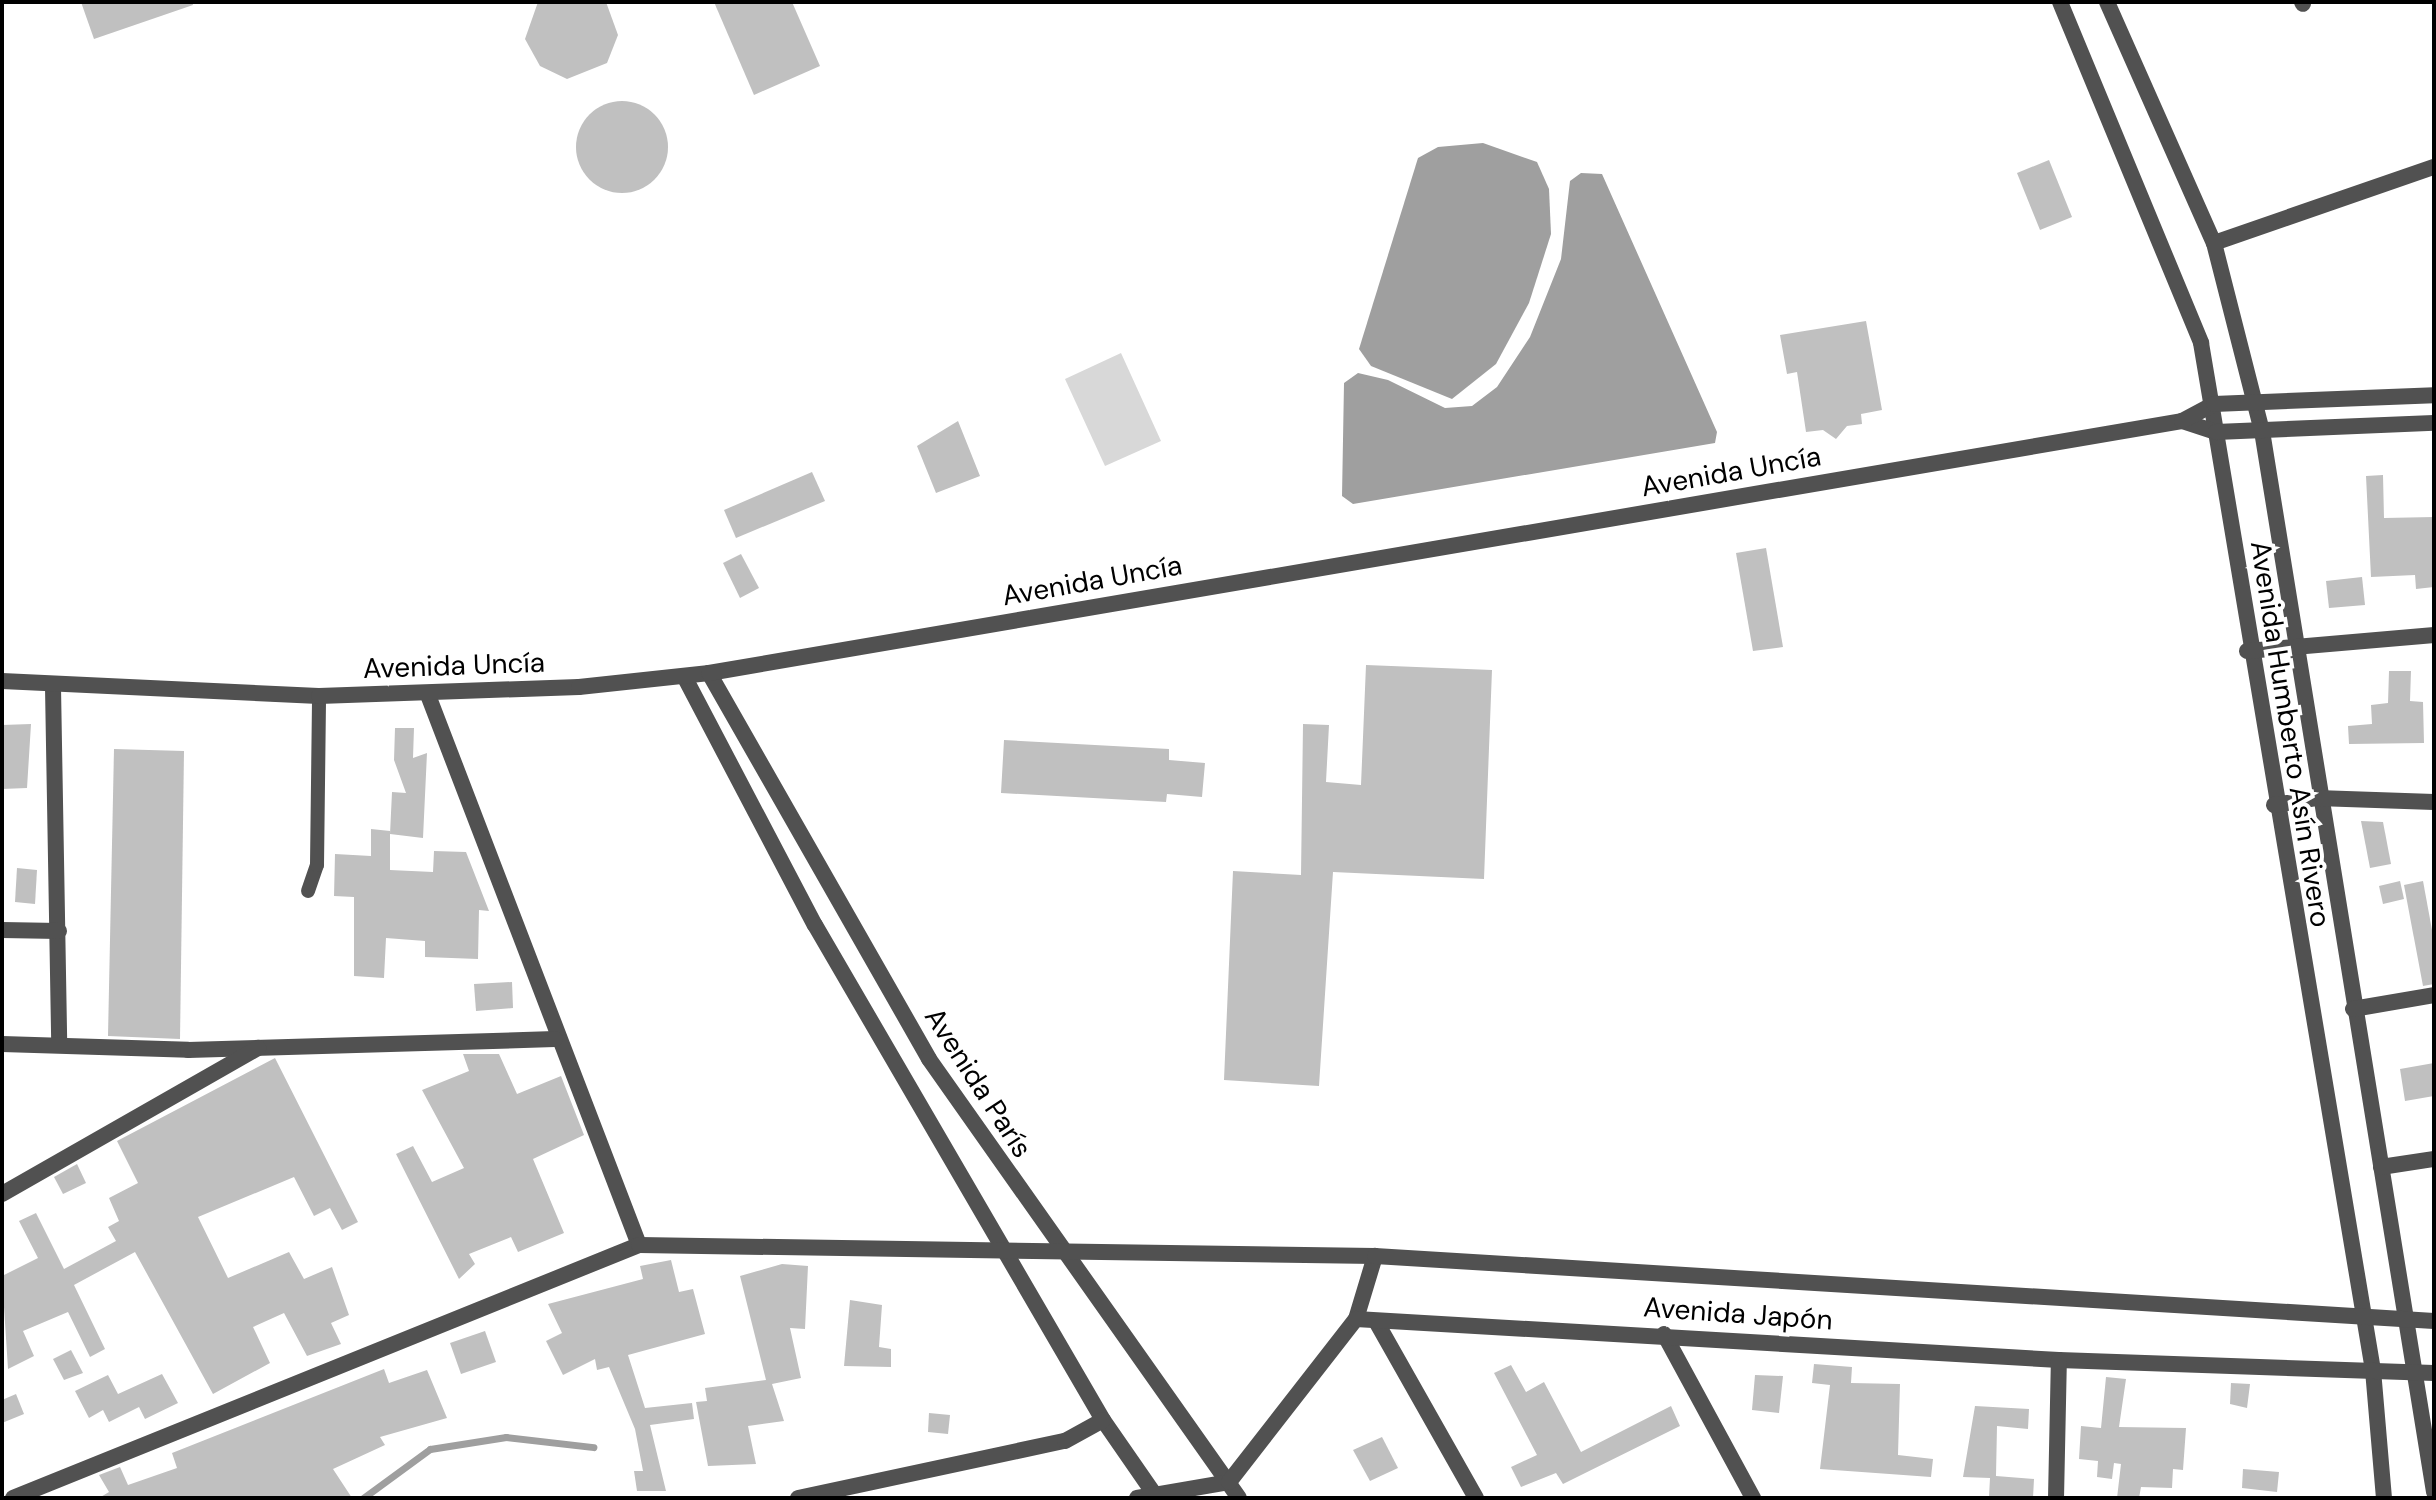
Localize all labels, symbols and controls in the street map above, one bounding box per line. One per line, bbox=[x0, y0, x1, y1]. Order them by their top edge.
street label: Avenida Uncía bbox=[1638, 440, 1824, 504]
street label: Avenida Humberto Asín Rivero bbox=[2243, 538, 2337, 930]
street label: Avenida Uncía bbox=[999, 549, 1185, 613]
street label: Avenida Uncía bbox=[362, 646, 546, 686]
street label: Avenida París bbox=[917, 1002, 1039, 1164]
street label: Avenida Japón bbox=[1642, 1291, 1834, 1337]

